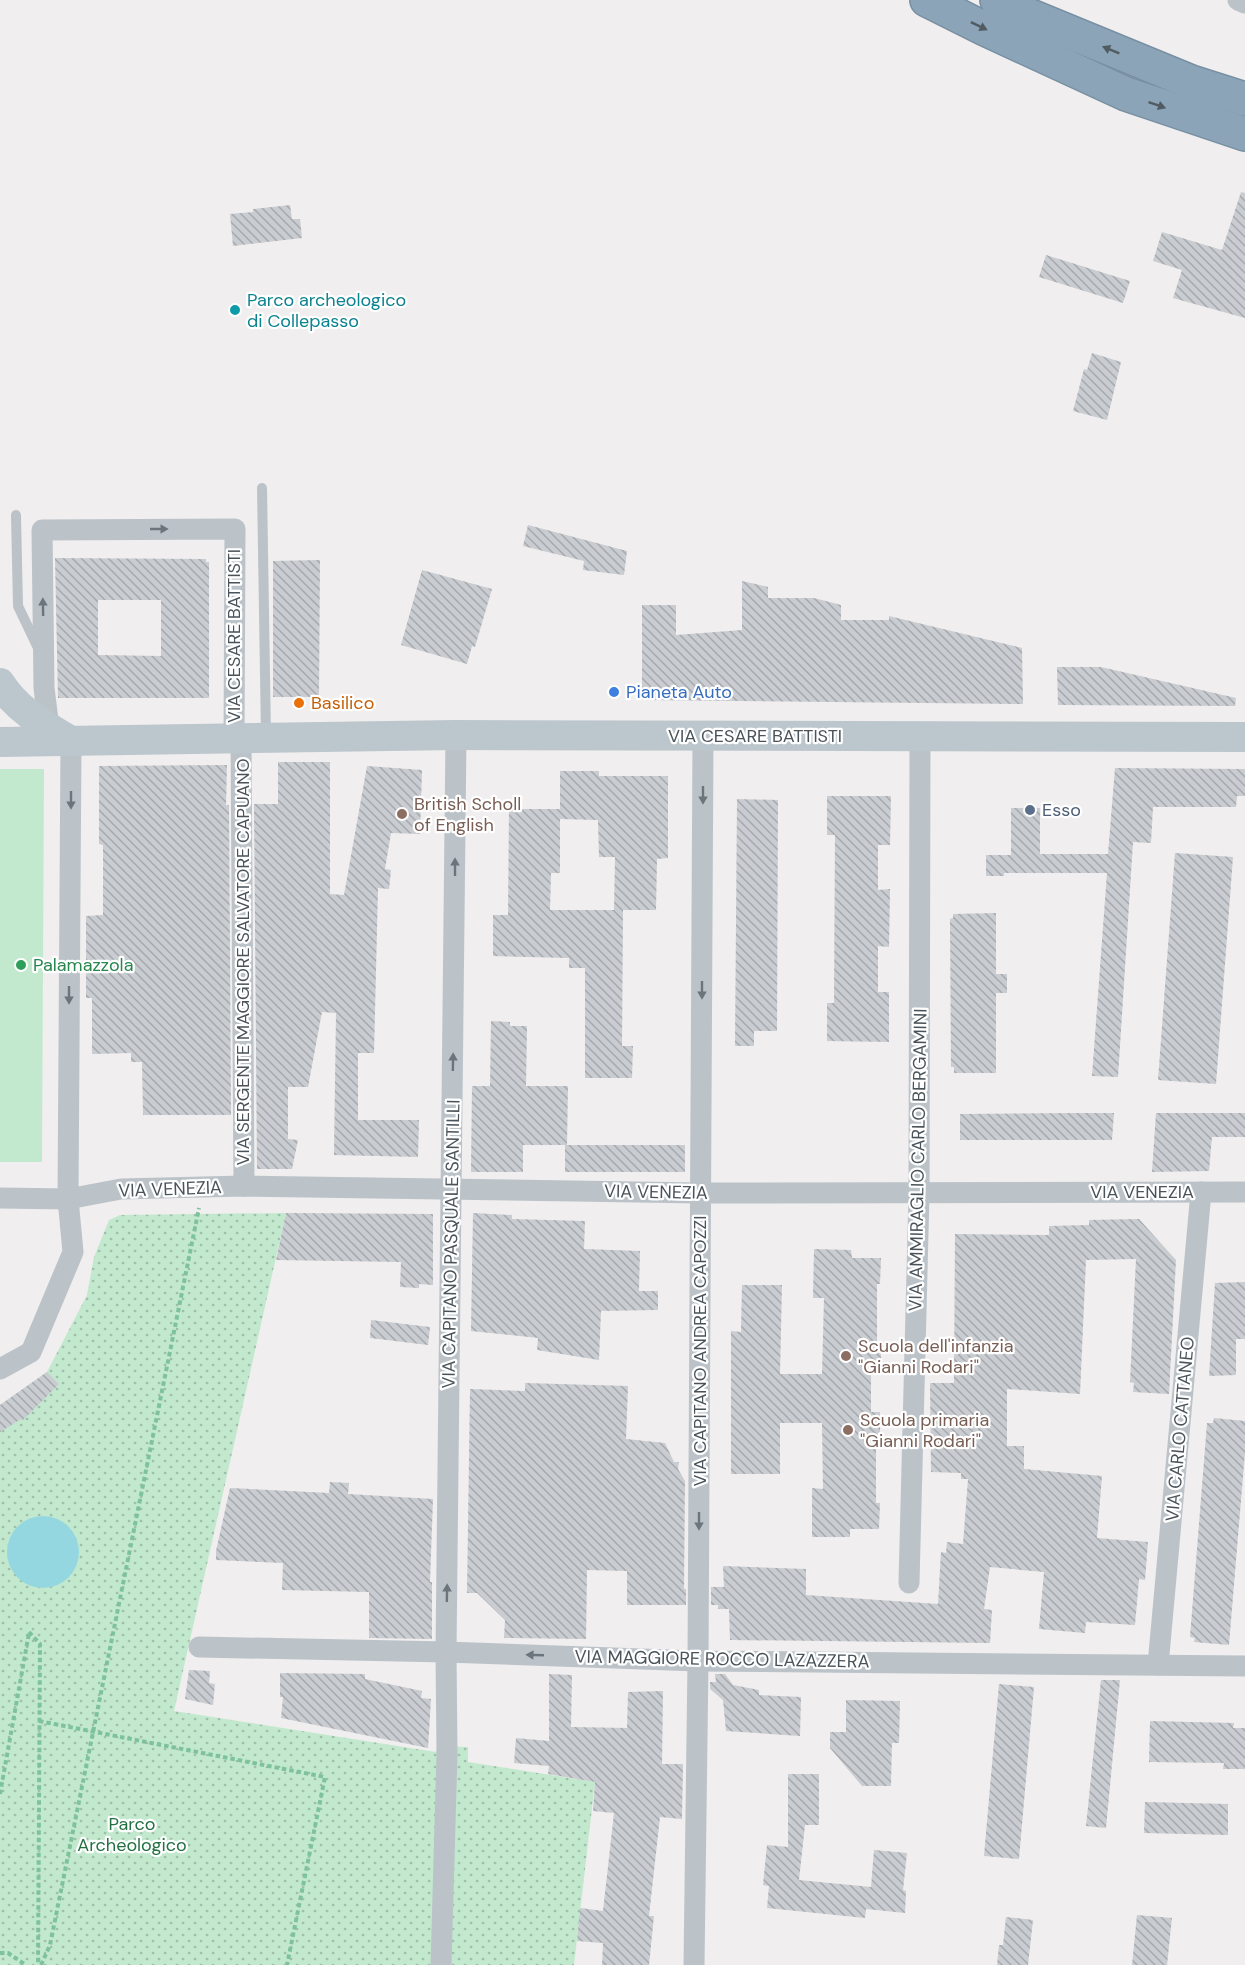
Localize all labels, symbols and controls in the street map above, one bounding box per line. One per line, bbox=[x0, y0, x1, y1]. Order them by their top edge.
one-way arrow bbox=[970, 21, 988, 31]
one-way arrow bbox=[1102, 45, 1120, 55]
one-way arrow bbox=[1149, 100, 1167, 110]
place label: Parco archeologico di Collepasso bbox=[247, 288, 406, 333]
marker: Parco archeologico di Collepasso bbox=[228, 303, 242, 317]
one-way arrow bbox=[150, 524, 169, 534]
street label: VIA CESARE BATTISTI bbox=[222, 549, 246, 723]
one-way arrow bbox=[38, 598, 48, 617]
place label: Pianeta Auto bbox=[626, 680, 732, 704]
marker: Pianeta Auto bbox=[607, 685, 621, 699]
place label: Basilico bbox=[311, 691, 374, 715]
marker: Basilico bbox=[292, 696, 306, 710]
street label: VIA CESARE BATTISTI bbox=[668, 724, 842, 748]
street label: VIA SERGENTE MAGGIORE SALVATORE CAPUANO bbox=[231, 758, 255, 1166]
one-way arrow bbox=[698, 785, 708, 804]
one-way arrow bbox=[66, 790, 76, 809]
place label: British Scholl of English bbox=[414, 792, 521, 837]
place label: Esso bbox=[1042, 798, 1081, 822]
marker: Esso bbox=[1023, 803, 1037, 817]
marker: British Scholl of English bbox=[395, 807, 409, 821]
one-way arrow bbox=[450, 858, 460, 877]
place label: Palamazzola bbox=[33, 953, 133, 977]
marker: Palamazzola bbox=[14, 958, 28, 972]
one-way arrow bbox=[697, 980, 707, 999]
one-way arrow bbox=[64, 985, 74, 1004]
street label: VIA AMMIRAGLIO CARLO BERGAMINI bbox=[903, 1008, 933, 1312]
one-way arrow bbox=[448, 1053, 458, 1072]
street label: VIA CAPITANO PASQUALE SANTILLI bbox=[436, 1099, 466, 1389]
street label: VIA VENEZIA bbox=[118, 1175, 222, 1203]
street label: VIA VENEZIA bbox=[604, 1179, 708, 1205]
street label: VIA VENEZIA bbox=[1090, 1180, 1194, 1204]
street label: VIA CAPITANO ANDREA CAPOZZI bbox=[688, 1216, 712, 1486]
place label: Scuola dell'infanzia "Gianni Rodari" bbox=[858, 1334, 1014, 1379]
street label: VIA CARLO CATTANEO bbox=[1160, 1335, 1200, 1523]
marker: Scuola dell'infanzia "Gianni Rodari" bbox=[839, 1349, 853, 1363]
place label: Scuola primaria "Gianni Rodari" bbox=[860, 1408, 989, 1453]
marker: Scuola primaria "Gianni Rodari" bbox=[841, 1423, 855, 1437]
one-way arrow bbox=[694, 1511, 704, 1530]
one-way arrow bbox=[442, 1584, 451, 1603]
street label: VIA MAGGIORE ROCCO LAZAZZERA bbox=[574, 1644, 870, 1674]
one-way arrow bbox=[525, 1650, 544, 1660]
park label: Parco Archeologico bbox=[77, 1812, 187, 1857]

